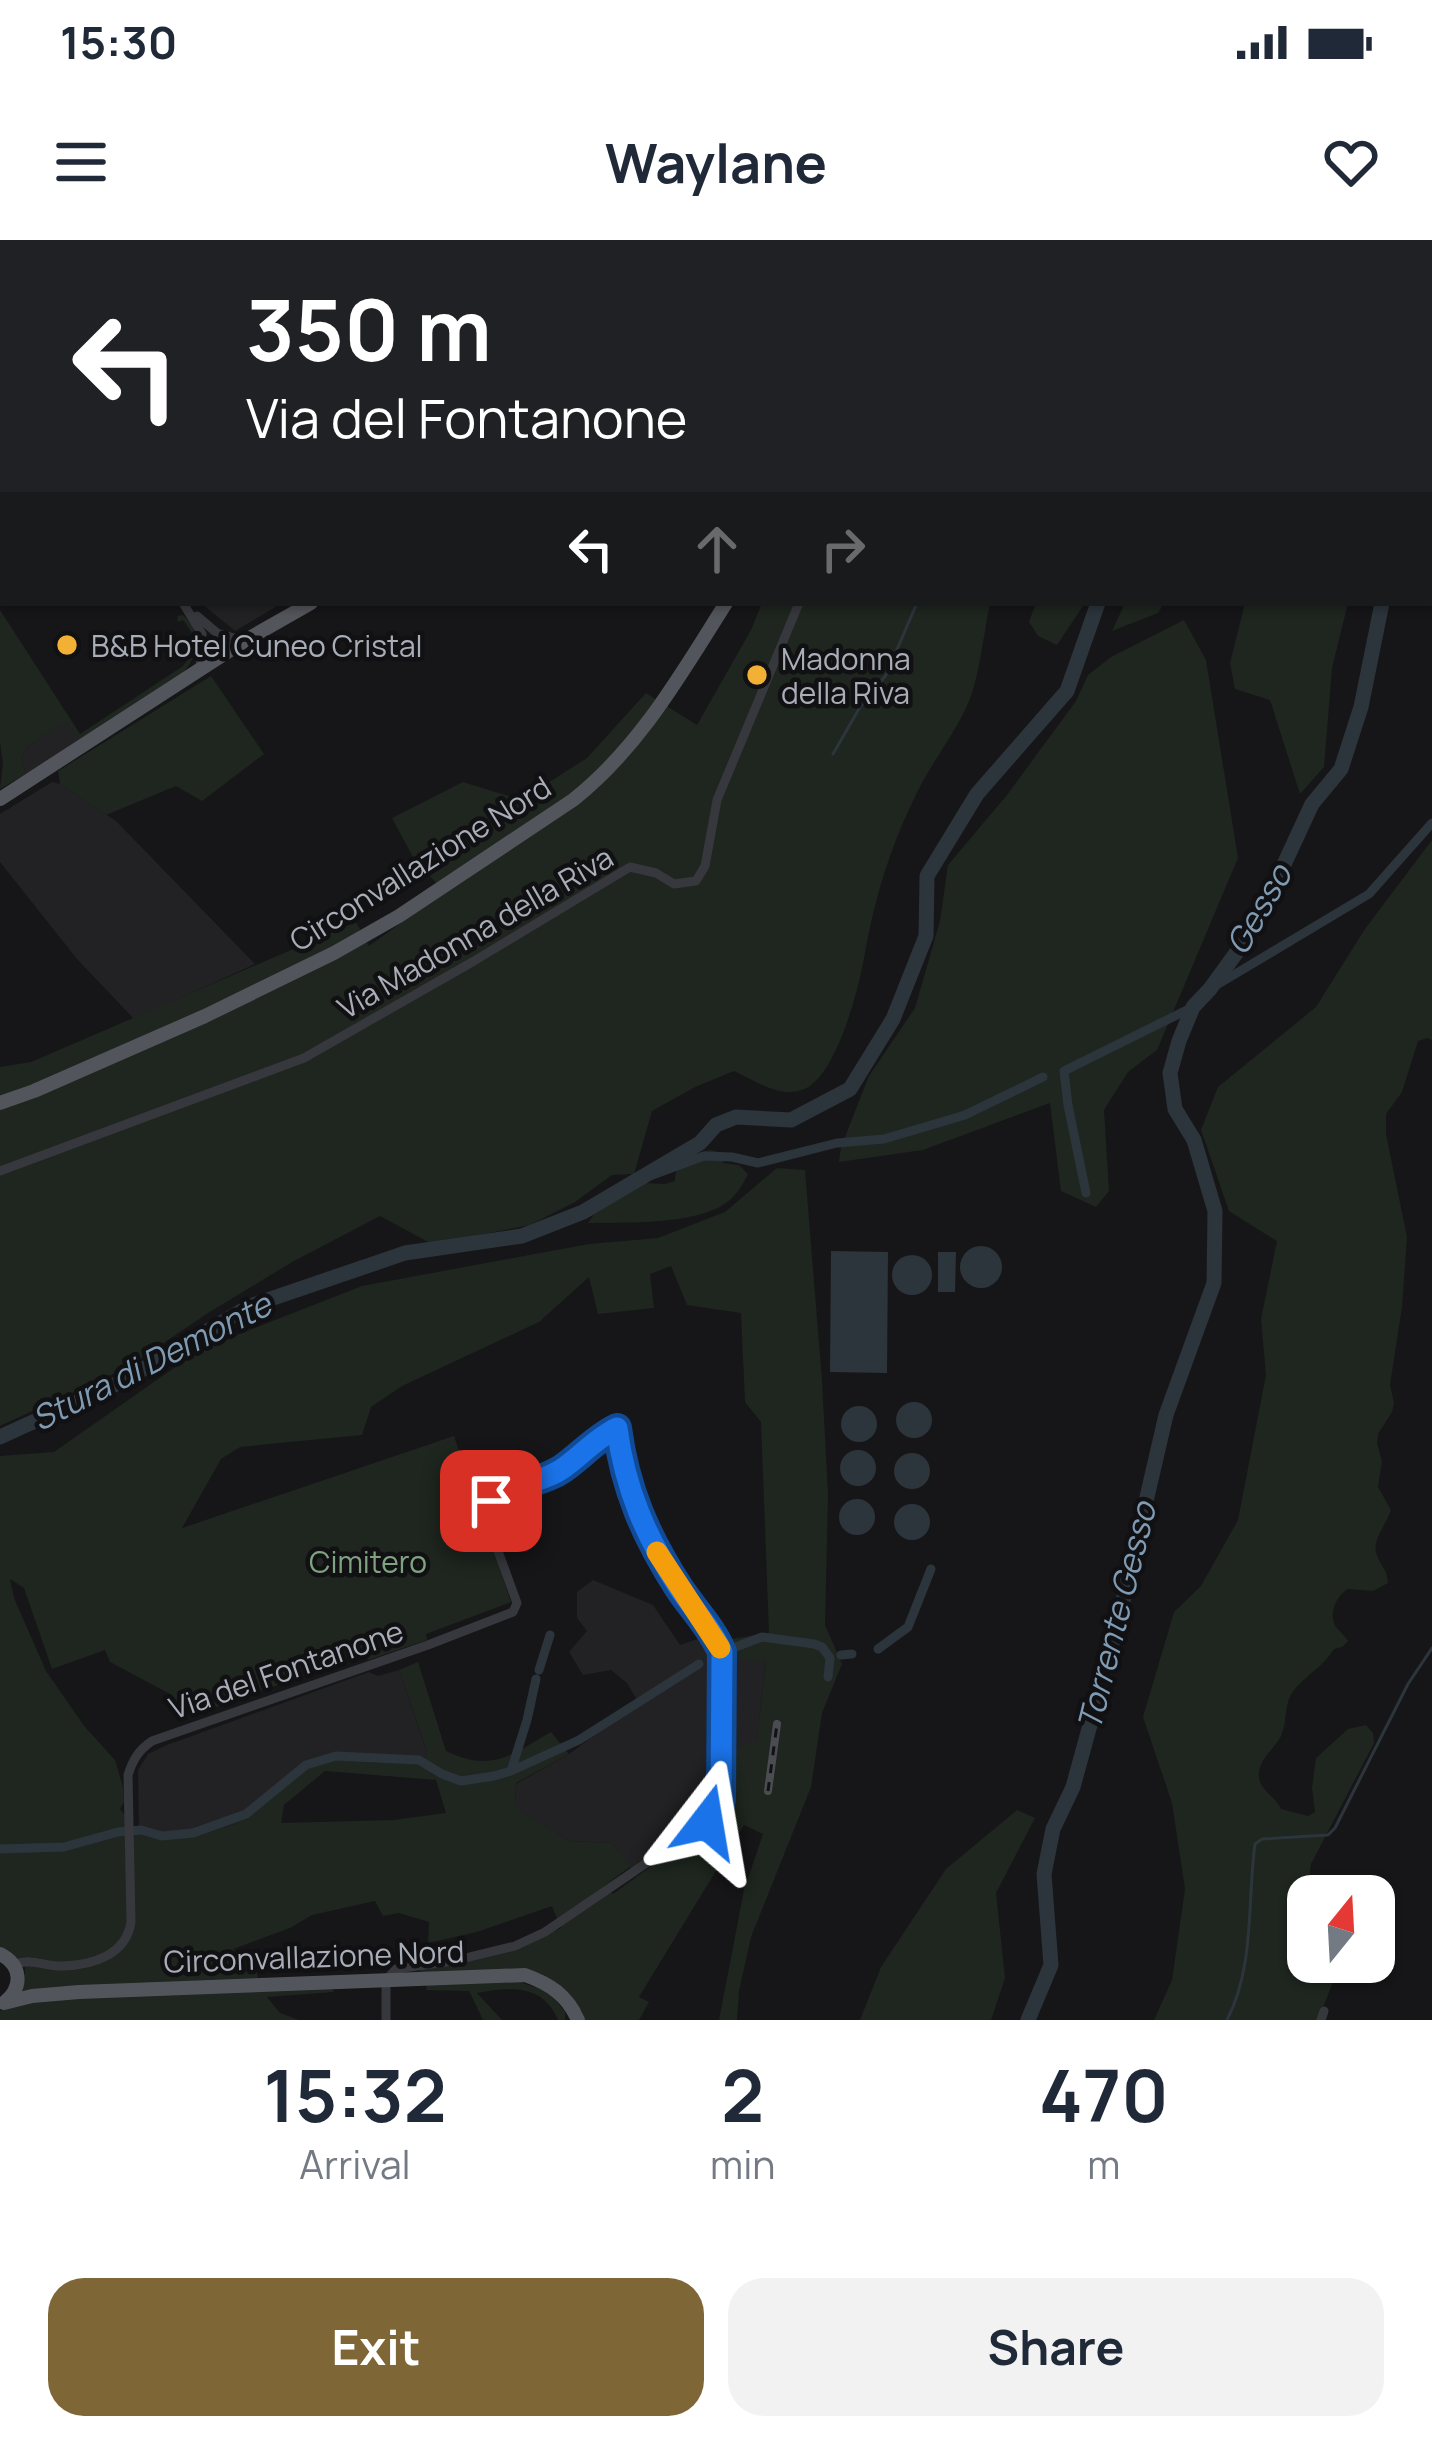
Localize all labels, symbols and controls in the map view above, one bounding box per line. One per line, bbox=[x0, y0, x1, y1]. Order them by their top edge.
text: 15:30 bbox=[60, 11, 177, 73]
text: Waylane bbox=[605, 125, 827, 199]
icon: menu bbox=[48, 129, 114, 195]
icon: heart bbox=[1318, 129, 1384, 195]
text: 350 m bbox=[246, 271, 492, 386]
icon: left bbox=[48, 288, 204, 444]
text: Via del Fontanone bbox=[246, 380, 687, 454]
icon: left bbox=[558, 516, 624, 582]
icon: ahead bbox=[684, 516, 750, 582]
icon: right bbox=[810, 516, 876, 582]
place label: B&B Hotel Cuneo Cristal bbox=[91, 625, 423, 666]
marker: B&B Hotel Cuneo Cristal bbox=[54, 632, 80, 658]
place label: Madonna della Riva bbox=[781, 638, 911, 713]
marker: Madonna della Riva bbox=[744, 662, 770, 688]
street label: Circonvallazione Nord bbox=[282, 766, 558, 960]
street label: Via Madonna della Riva bbox=[330, 836, 620, 1028]
water label: Gesso bbox=[1214, 854, 1303, 962]
water label: Stura di Demonte bbox=[24, 1280, 280, 1441]
pin bbox=[440, 1450, 542, 1552]
icon: arrive bbox=[458, 1468, 524, 1534]
water label: Torrente Gesso bbox=[1066, 1495, 1167, 1735]
park label: Cimitero bbox=[309, 1541, 427, 1582]
street label: Via del Fontanone bbox=[163, 1610, 409, 1728]
position arrow bbox=[644, 1759, 770, 1885]
north arrow bbox=[1287, 1875, 1395, 1983]
map controls bbox=[1287, 1875, 1395, 1983]
street label: Circonvallazione Nord bbox=[163, 1930, 465, 1982]
text: 15:32 bbox=[263, 2045, 447, 2144]
text: 2 bbox=[721, 2045, 764, 2144]
text: 470 bbox=[1039, 2045, 1169, 2144]
text: Arrival bbox=[299, 2137, 411, 2191]
text: min bbox=[710, 2137, 775, 2191]
text: m bbox=[1087, 2137, 1120, 2191]
button: Exit bbox=[48, 2278, 704, 2416]
button: Share bbox=[728, 2278, 1384, 2416]

